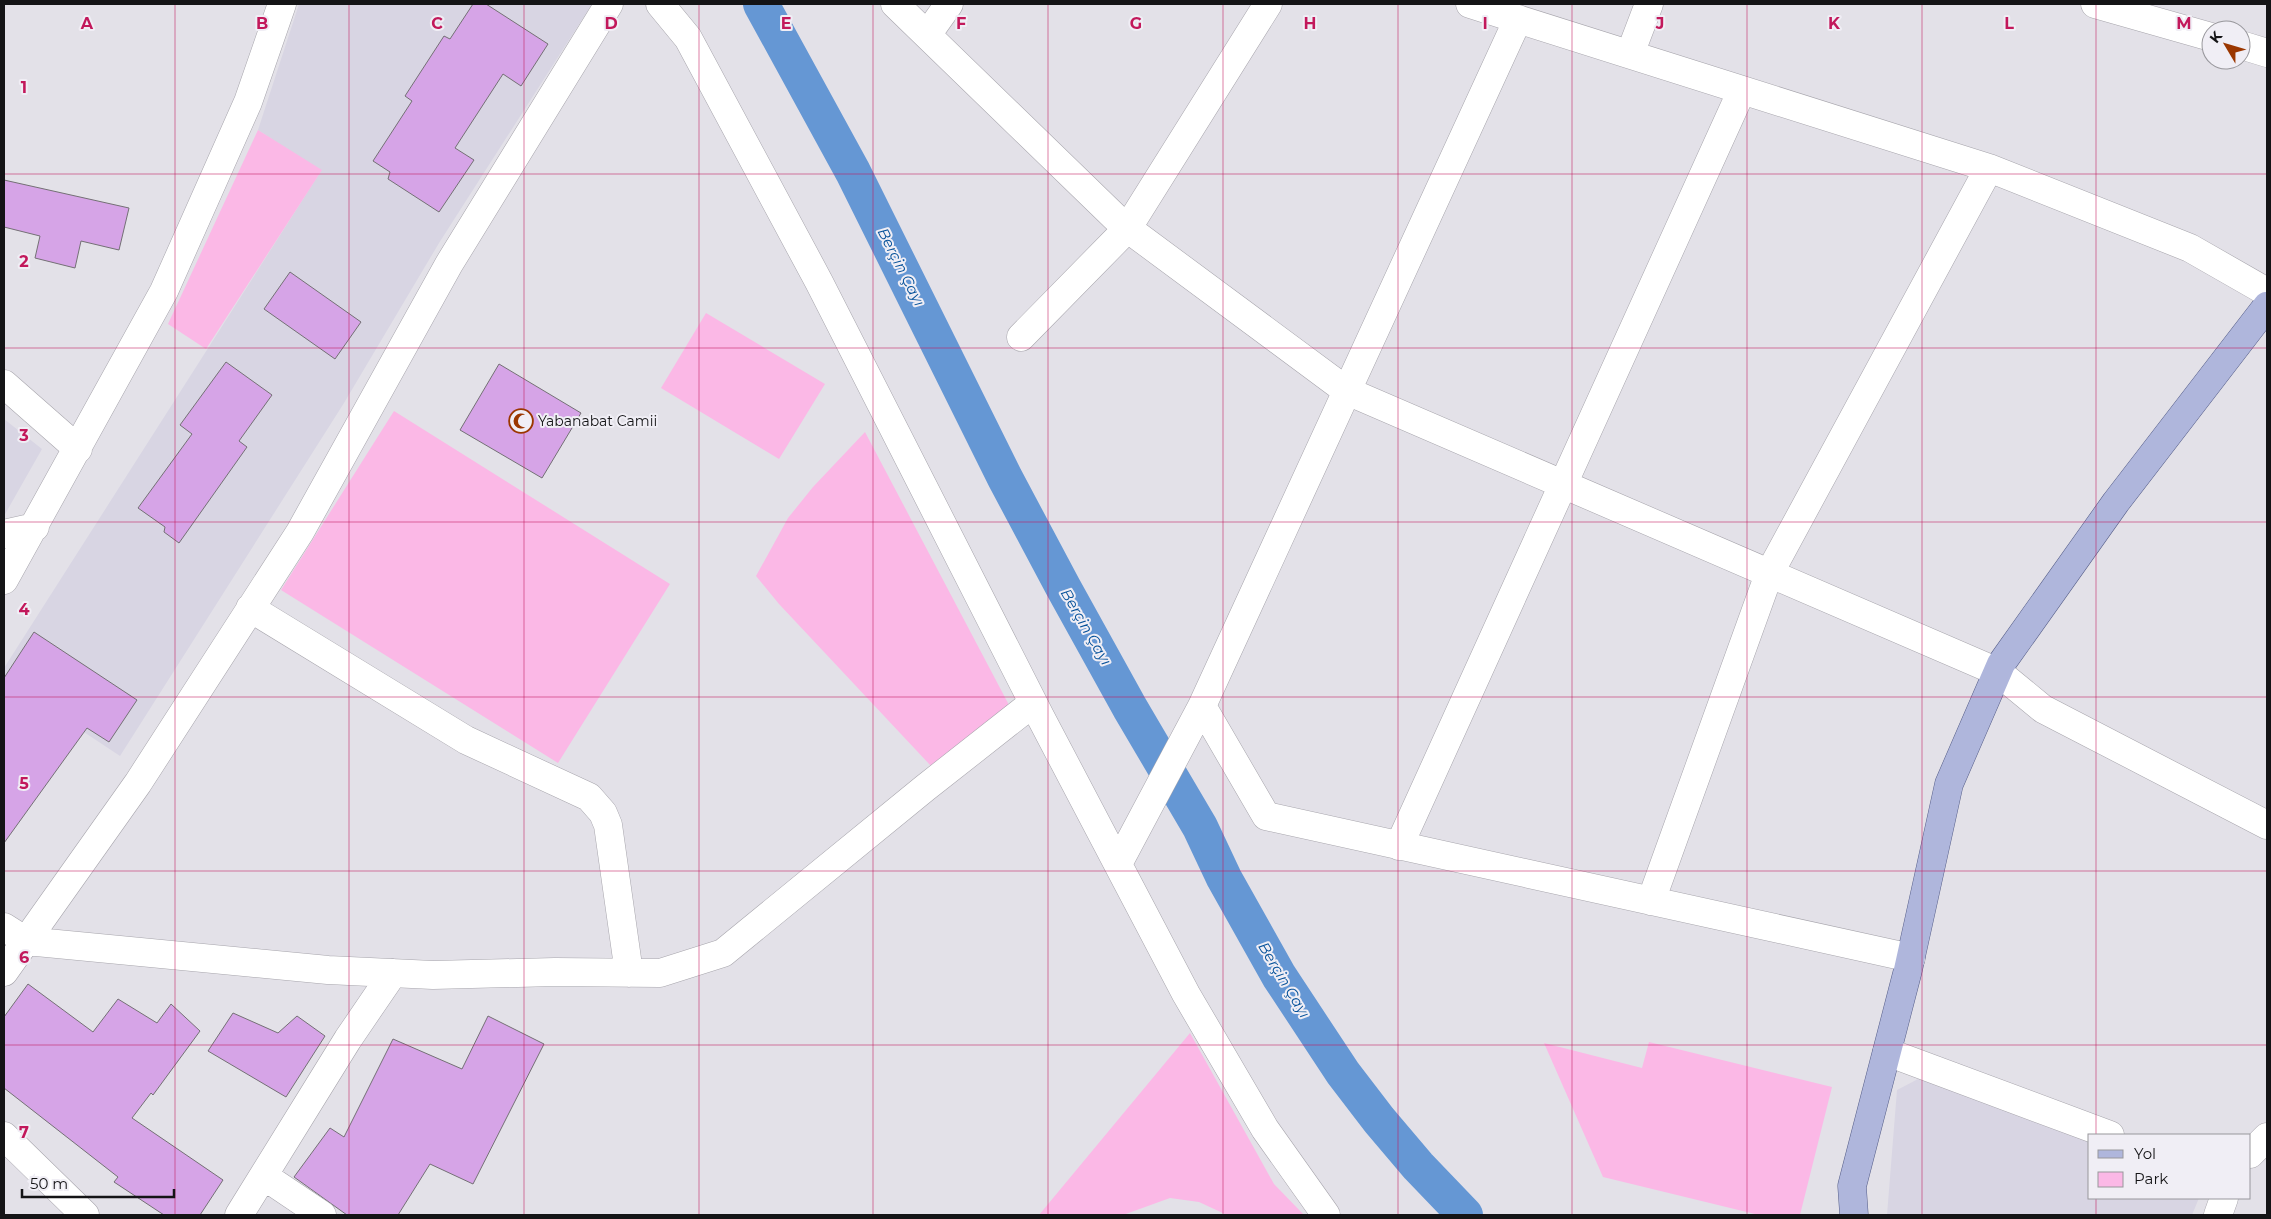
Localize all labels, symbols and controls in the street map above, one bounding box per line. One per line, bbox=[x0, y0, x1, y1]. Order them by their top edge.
text: A bbox=[80, 14, 94, 33]
text: B bbox=[256, 14, 268, 33]
text: C bbox=[431, 14, 443, 33]
text: D bbox=[604, 14, 618, 33]
text: E bbox=[781, 14, 791, 33]
text: F bbox=[956, 14, 966, 33]
text: G bbox=[1130, 14, 1142, 33]
text: H bbox=[1304, 14, 1316, 33]
text: I bbox=[1482, 14, 1488, 33]
text: J bbox=[1655, 14, 1664, 33]
text: K bbox=[1828, 14, 1841, 33]
text: L bbox=[2004, 14, 2014, 33]
text: M bbox=[2176, 14, 2192, 33]
north arrow bbox=[2201, 20, 2251, 70]
text: K bbox=[2205, 27, 2226, 47]
text: 1 bbox=[21, 78, 27, 97]
water label: Berçin Çayı bbox=[874, 224, 929, 309]
text: 2 bbox=[19, 252, 29, 271]
mosque icon: Yabanabat Camii bbox=[508, 408, 534, 434]
place label: Yabanabat Camii bbox=[538, 412, 657, 430]
text: 3 bbox=[18, 426, 29, 445]
water label: Berçin Çayı bbox=[1057, 585, 1116, 668]
text: 4 bbox=[18, 600, 30, 619]
text: 5 bbox=[19, 774, 29, 793]
water label: Berçin Çayı bbox=[1254, 938, 1315, 1021]
text: 6 bbox=[19, 948, 29, 967]
text: 7 bbox=[19, 1123, 29, 1142]
legend bbox=[2088, 1134, 2251, 1199]
text: Yol bbox=[2134, 1144, 2156, 1163]
scale bar bbox=[22, 1166, 175, 1198]
text: Park bbox=[2134, 1169, 2168, 1188]
text: 50 m bbox=[30, 1174, 68, 1193]

